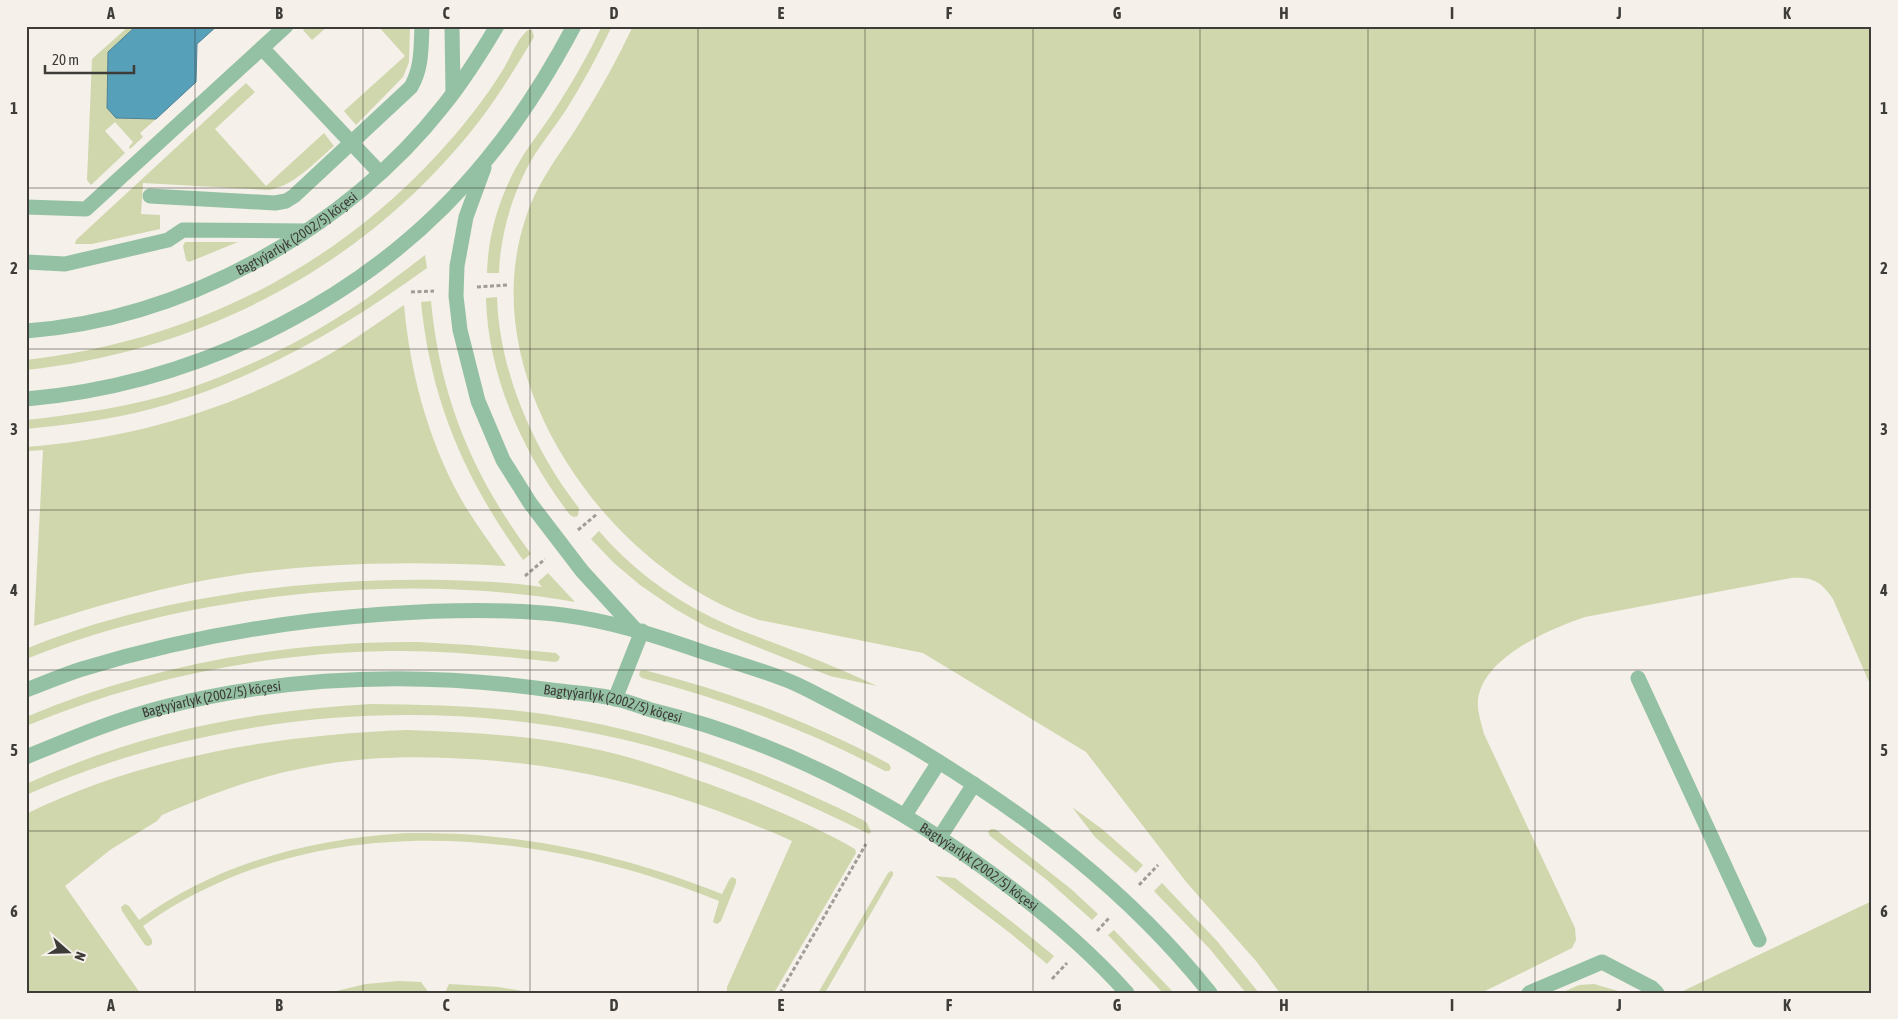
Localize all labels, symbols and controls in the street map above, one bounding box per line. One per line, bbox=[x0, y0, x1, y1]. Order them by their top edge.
text: A bbox=[106, 4, 115, 22]
text: B bbox=[275, 4, 283, 22]
text: C bbox=[442, 4, 450, 22]
text: D bbox=[610, 4, 619, 22]
text: E bbox=[778, 4, 785, 22]
text: F bbox=[946, 4, 953, 22]
text: G bbox=[1113, 4, 1122, 22]
text: H bbox=[1279, 4, 1289, 22]
text: I bbox=[1450, 4, 1454, 22]
text: J bbox=[1615, 4, 1622, 22]
text: K bbox=[1783, 4, 1791, 22]
scale bar bbox=[45, 42, 134, 74]
text: 20 m bbox=[52, 51, 79, 68]
text: 1 bbox=[10, 99, 18, 117]
text: 1 bbox=[1880, 99, 1888, 117]
street label: Bagtyýarlyk (2002/5) köçesi bbox=[233, 189, 360, 278]
text: 2 bbox=[10, 259, 18, 277]
text: 2 bbox=[1880, 259, 1888, 277]
text: 3 bbox=[10, 420, 18, 438]
text: 3 bbox=[1880, 420, 1888, 438]
text: 4 bbox=[9, 581, 18, 599]
text: 4 bbox=[1879, 581, 1888, 599]
street label: Bagtyýarlyk (2002/5) köçesi bbox=[140, 678, 282, 721]
street label: Bagtyýarlyk (2002/5) köçesi bbox=[543, 681, 684, 726]
text: 5 bbox=[10, 741, 18, 759]
text: 5 bbox=[1880, 741, 1888, 759]
street label: Bagtyýarlyk (2002/5) köçesi bbox=[917, 819, 1041, 914]
text: 6 bbox=[10, 902, 18, 920]
text: 6 bbox=[1880, 902, 1888, 920]
north arrow bbox=[42, 926, 92, 976]
text: N bbox=[71, 950, 89, 963]
text: A bbox=[106, 996, 115, 1014]
text: B bbox=[275, 996, 283, 1014]
text: C bbox=[442, 996, 450, 1014]
text: D bbox=[610, 996, 619, 1014]
text: E bbox=[778, 996, 785, 1014]
text: F bbox=[946, 996, 953, 1014]
text: G bbox=[1113, 996, 1122, 1014]
text: H bbox=[1279, 996, 1289, 1014]
text: I bbox=[1450, 996, 1454, 1014]
text: J bbox=[1615, 996, 1622, 1014]
text: K bbox=[1783, 996, 1791, 1014]

